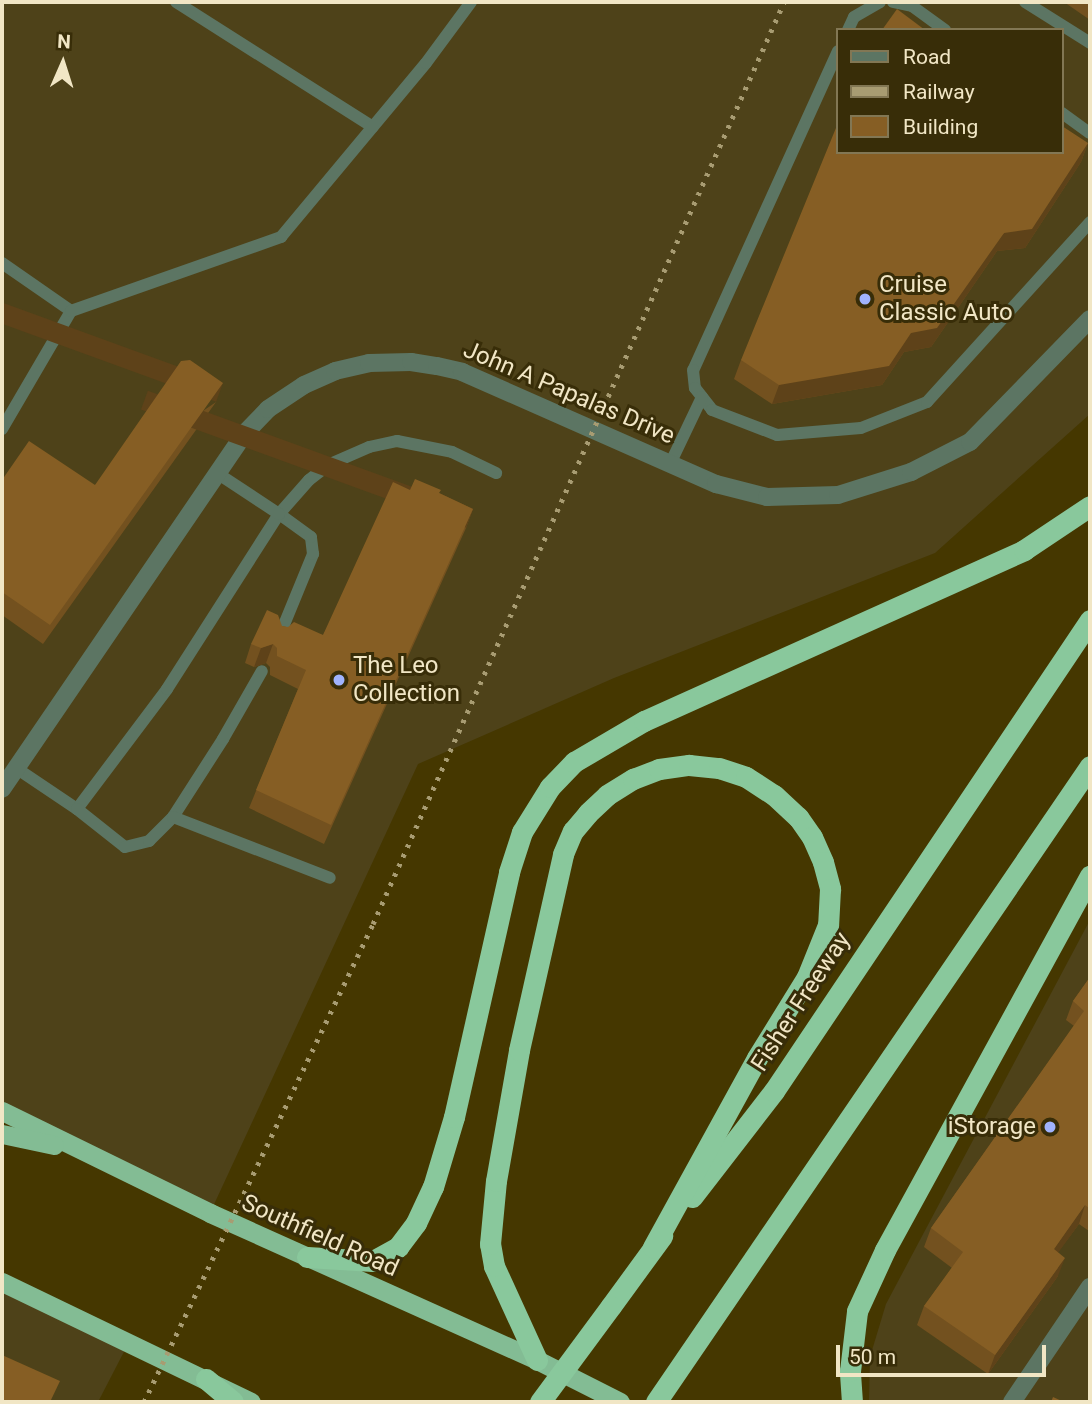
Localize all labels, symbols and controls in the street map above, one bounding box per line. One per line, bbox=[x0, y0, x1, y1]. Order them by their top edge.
north arrow bbox=[28, 28, 98, 98]
legend bbox=[836, 28, 1064, 154]
text: N bbox=[57, 30, 71, 53]
text: Road bbox=[903, 45, 951, 69]
text: Railway bbox=[903, 80, 975, 104]
text: Building bbox=[903, 115, 978, 139]
place label: Cruise Classic Auto bbox=[879, 271, 1013, 327]
marker: Cruise Classic Auto bbox=[857, 291, 873, 307]
street label: John A Papalas Drive bbox=[459, 335, 679, 451]
place label: The Leo Collection bbox=[353, 652, 460, 708]
marker: The Leo Collection bbox=[331, 672, 347, 688]
street label: Fisher Freeway bbox=[745, 927, 857, 1077]
place label: iStorage bbox=[948, 1113, 1036, 1141]
marker: iStorage bbox=[1042, 1119, 1058, 1135]
street label: Southfield Road bbox=[237, 1189, 403, 1283]
scale bar bbox=[840, 1330, 1050, 1374]
text: 50 m bbox=[849, 1345, 896, 1369]

